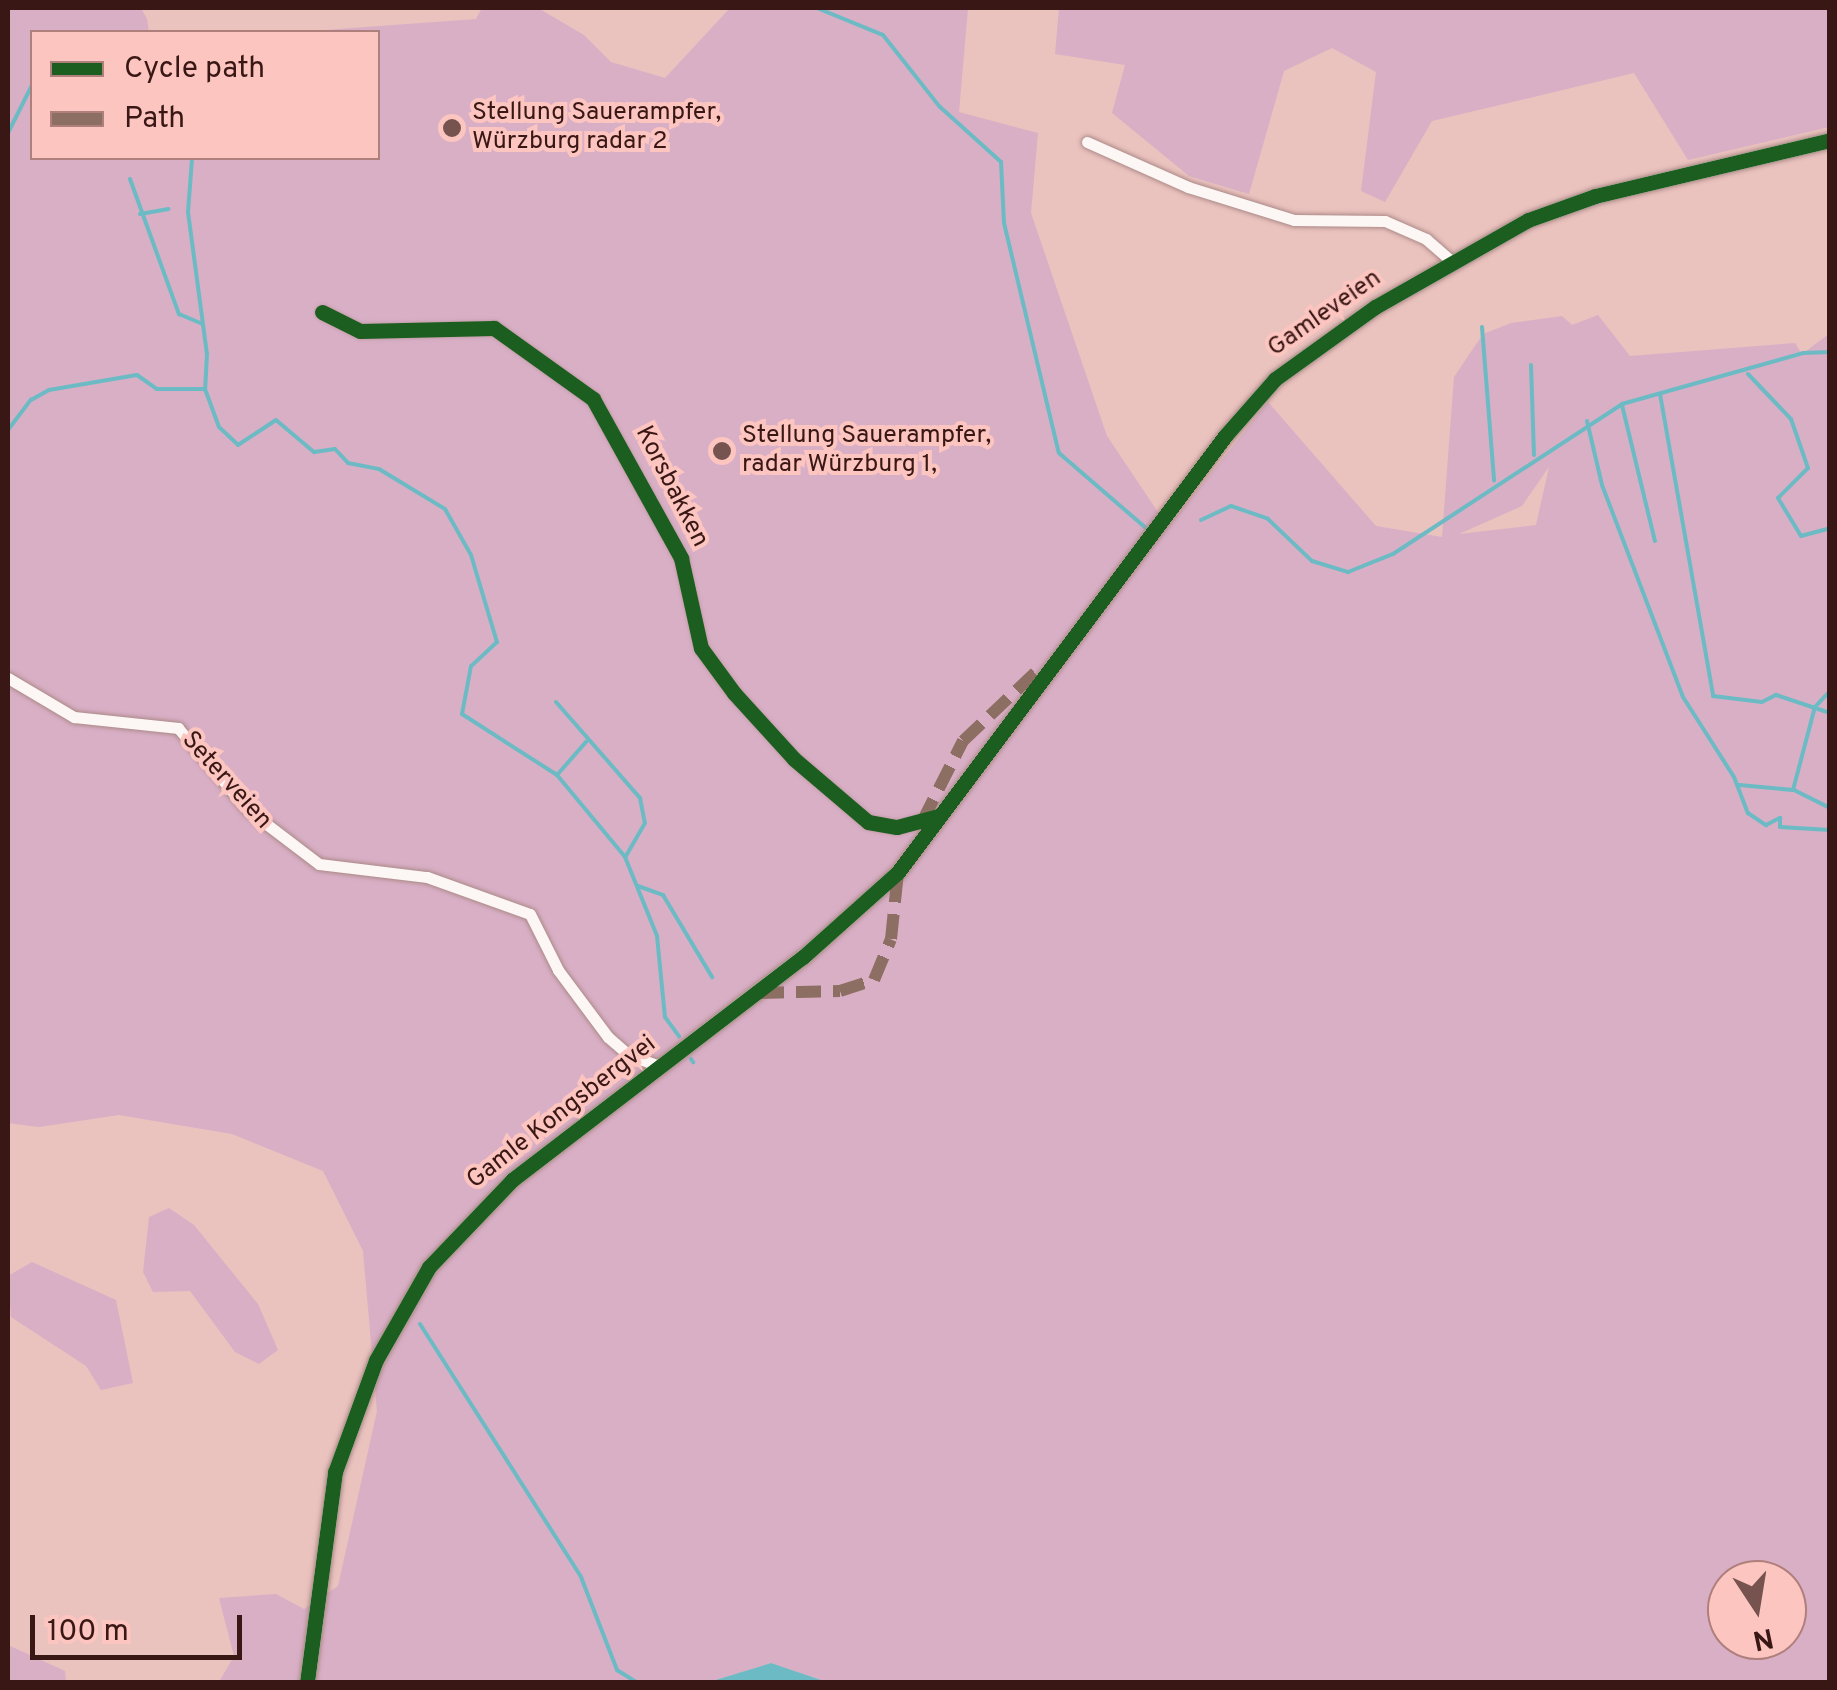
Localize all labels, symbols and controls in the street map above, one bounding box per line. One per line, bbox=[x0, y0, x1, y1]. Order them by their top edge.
legend bbox=[30, 30, 380, 160]
text: Cycle path bbox=[124, 51, 265, 88]
place label: Stellung Sauerampfer, Würzburg radar 2 bbox=[472, 99, 721, 158]
text: Path bbox=[124, 101, 185, 138]
marker: Stellung Sauerampfer, Würzburg radar 2 bbox=[441, 117, 463, 139]
street label: Gamleveien bbox=[1262, 264, 1388, 364]
street label: Korsbakken bbox=[628, 421, 714, 553]
place label: Stellung Sauerampfer, radar Würzburg 1, bbox=[742, 422, 991, 481]
marker: Stellung Sauerampfer, radar Würzburg 1, bbox=[711, 440, 733, 462]
street label: Seterveien bbox=[174, 726, 278, 836]
street label: Gamle Kongsbergvei bbox=[461, 1030, 663, 1196]
north arrow bbox=[1707, 1560, 1807, 1660]
scale bar bbox=[35, 1595, 248, 1657]
text: 100 m bbox=[47, 1614, 129, 1651]
text: N bbox=[1749, 1618, 1776, 1657]

